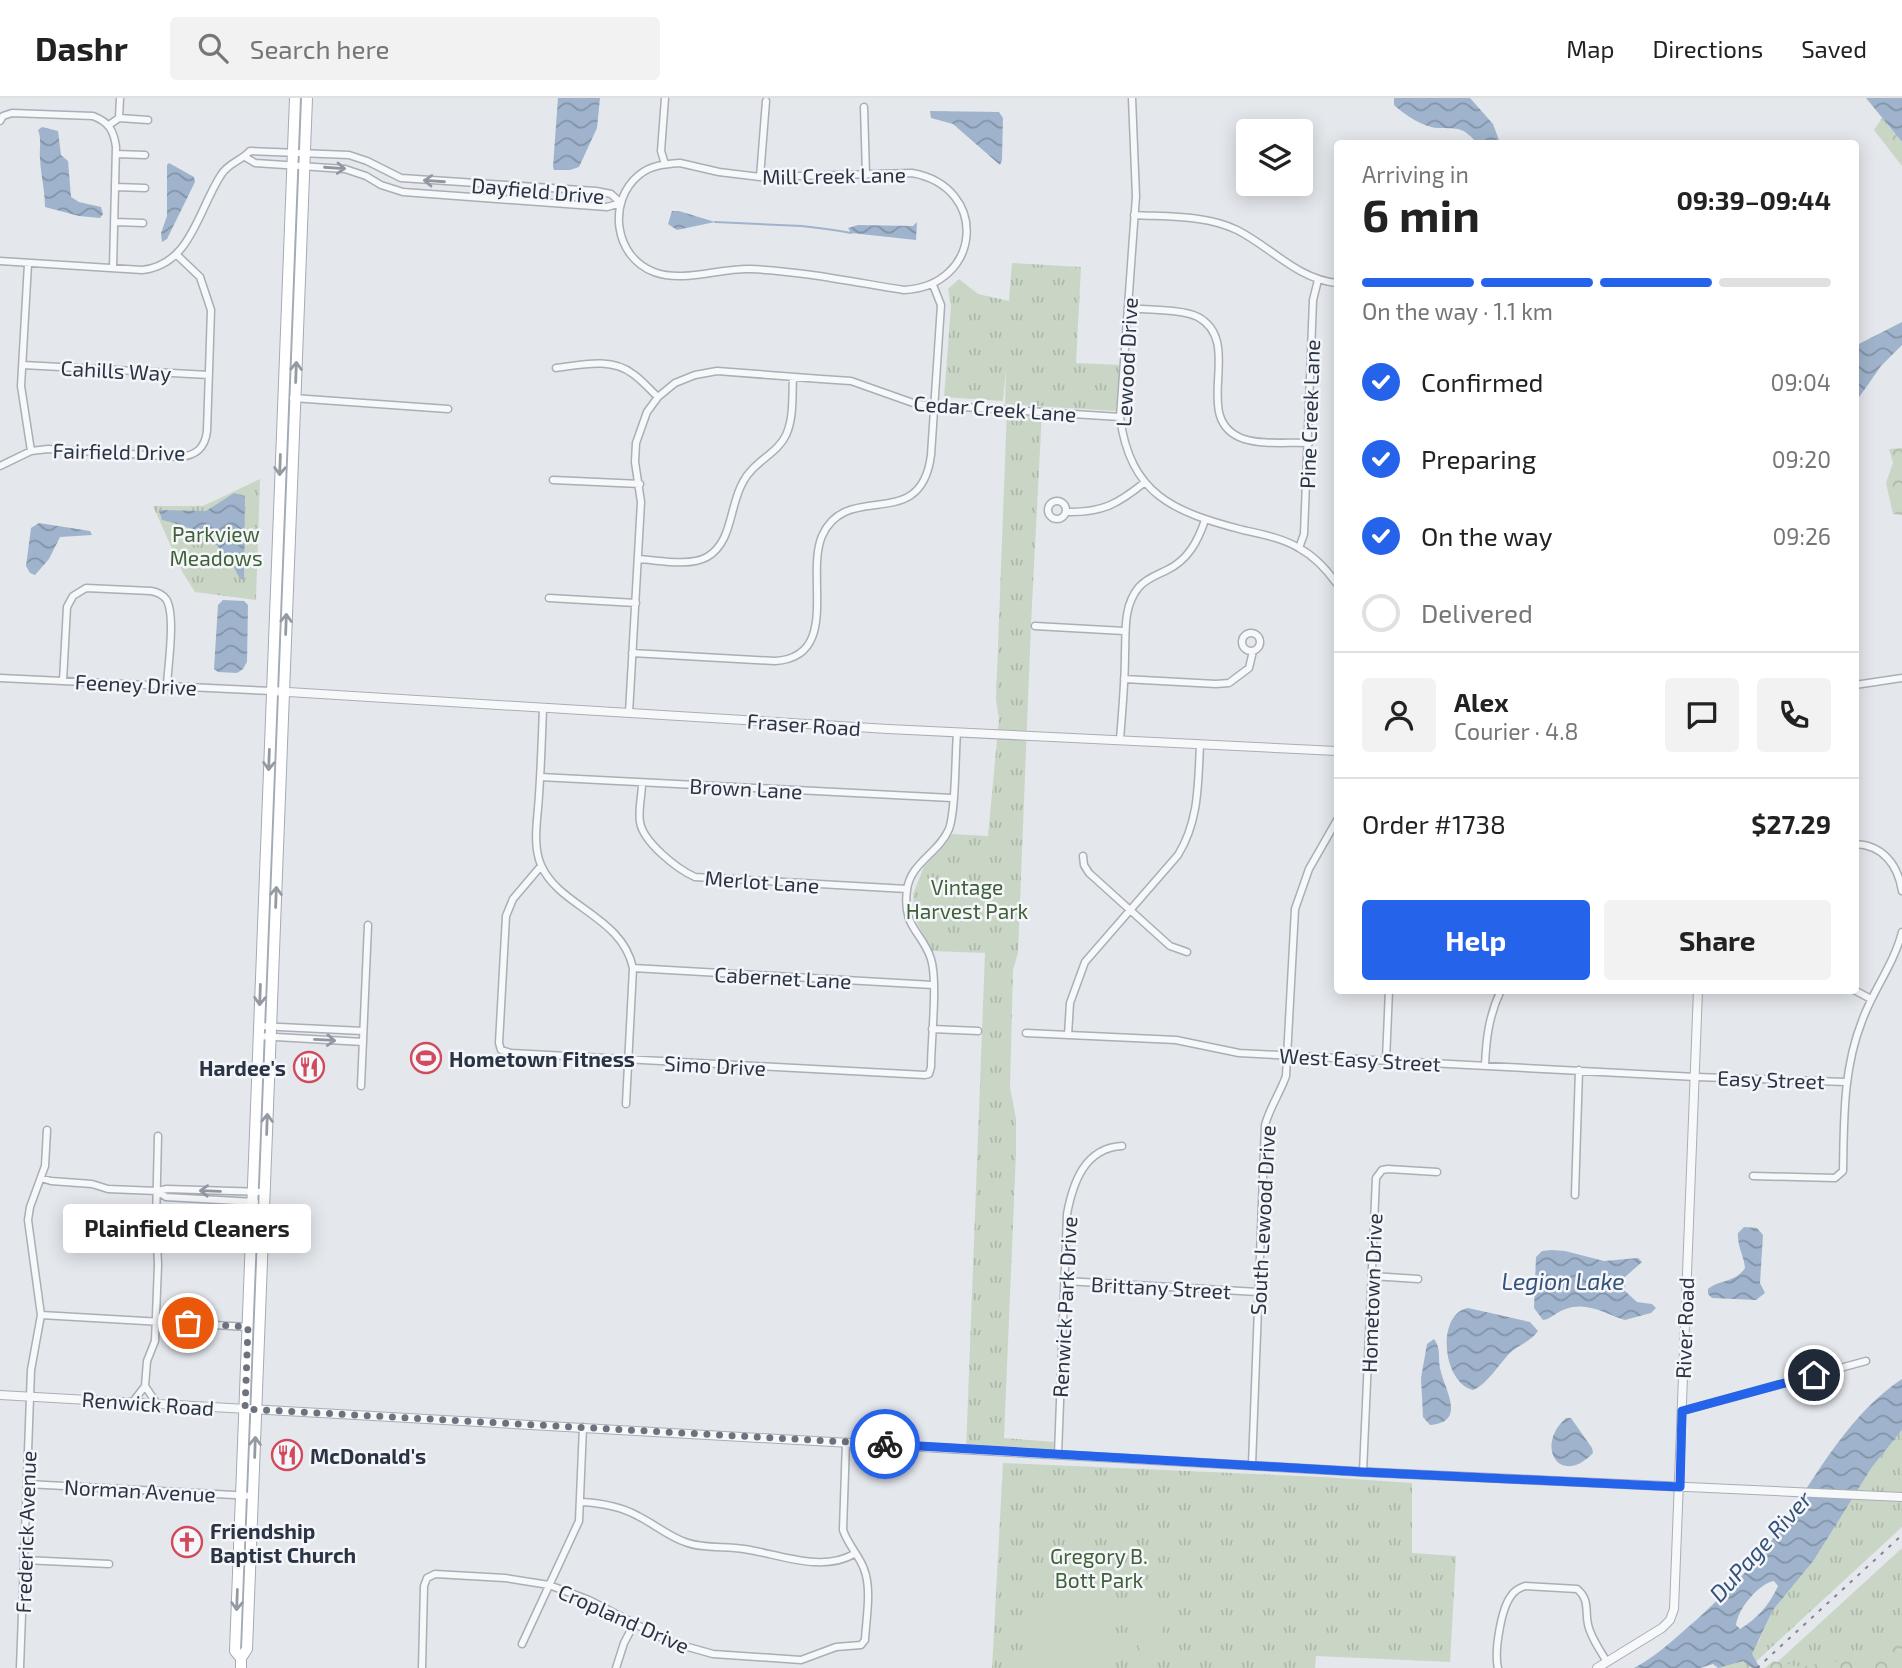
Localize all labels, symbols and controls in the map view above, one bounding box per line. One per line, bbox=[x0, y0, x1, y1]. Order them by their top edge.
search box bbox=[170, 17, 660, 80]
text: Dashr bbox=[35, 28, 128, 68]
icon: search bbox=[194, 29, 232, 67]
text: Search here bbox=[250, 33, 389, 64]
text: Map bbox=[1566, 34, 1614, 63]
text: Directions bbox=[1652, 34, 1763, 63]
text: Saved bbox=[1801, 34, 1867, 63]
map controls bbox=[1236, 119, 1313, 196]
button: layers bbox=[1236, 119, 1313, 196]
text: Arriving in bbox=[1362, 160, 1469, 188]
street label: Mill Creek Lane bbox=[762, 161, 906, 189]
one-way arrow bbox=[324, 162, 346, 175]
street label: Dayfield Drive bbox=[470, 172, 606, 208]
one-way arrow bbox=[423, 174, 446, 187]
text: 09:39–09:44 bbox=[1676, 184, 1831, 215]
text: 6 min bbox=[1362, 186, 1480, 241]
street label: Lewood Drive bbox=[1110, 297, 1142, 427]
text: On the way · 1.1 km bbox=[1362, 297, 1553, 325]
street label: Pine Creek Lane bbox=[1294, 339, 1324, 489]
street label: Cahills Way bbox=[60, 355, 172, 385]
one-way arrow bbox=[289, 361, 302, 384]
icon: check bbox=[1362, 363, 1400, 401]
text: Confirmed bbox=[1421, 366, 1544, 397]
text: 09:04 bbox=[1771, 368, 1831, 396]
street label: Cedar Creek Lane bbox=[913, 390, 1077, 426]
street label: Fairfield Drive bbox=[52, 437, 186, 465]
icon: check bbox=[1362, 440, 1400, 478]
text: Preparing bbox=[1421, 443, 1536, 474]
text: 09:20 bbox=[1772, 445, 1831, 473]
one-way arrow bbox=[274, 454, 287, 477]
icon: check bbox=[1362, 517, 1400, 555]
text: On the way bbox=[1421, 520, 1552, 551]
park label: Parkview Meadows bbox=[169, 521, 263, 570]
text: 09:26 bbox=[1772, 522, 1831, 550]
text: Delivered bbox=[1421, 597, 1533, 628]
one-way arrow bbox=[280, 613, 293, 636]
street label: Feeney Drive bbox=[74, 668, 198, 700]
button: person bbox=[1362, 678, 1436, 752]
button: chat bbox=[1665, 678, 1739, 752]
button: phone bbox=[1757, 678, 1831, 752]
text: Alex bbox=[1454, 686, 1509, 717]
street label: Fraser Road bbox=[746, 708, 862, 740]
text: Courier · 4.8 bbox=[1454, 717, 1578, 745]
one-way arrow bbox=[263, 748, 276, 771]
street label: Brown Lane bbox=[689, 773, 803, 803]
text: Order #1738 bbox=[1362, 808, 1506, 839]
text: $27.29 bbox=[1751, 808, 1831, 839]
street label: Merlot Lane bbox=[704, 865, 820, 897]
park label: Vintage Harvest Park bbox=[906, 874, 1029, 923]
one-way arrow bbox=[269, 886, 282, 909]
button: Help bbox=[1362, 900, 1590, 980]
button: Share bbox=[1604, 900, 1831, 980]
street label: Cabernet Lane bbox=[714, 961, 852, 993]
one-way arrow bbox=[253, 983, 266, 1006]
one-way arrow bbox=[314, 1034, 337, 1047]
sports icon: Hometown Fitness bbox=[409, 1041, 443, 1075]
street label: West Easy Street bbox=[1279, 1042, 1441, 1076]
place label: Hometown Fitness bbox=[449, 1046, 635, 1071]
restaurant icon: Hardee's bbox=[292, 1050, 326, 1084]
street label: Simo Drive bbox=[663, 1050, 767, 1080]
place label: Hardee's bbox=[199, 1055, 286, 1080]
street label: Easy Street bbox=[1717, 1065, 1825, 1093]
one-way arrow bbox=[260, 1113, 273, 1136]
street label: South Lewood Drive bbox=[1245, 1124, 1279, 1316]
one-way arrow bbox=[199, 1184, 222, 1197]
callout: Plainfield Cleaners bbox=[64, 1204, 312, 1253]
street label: Hometown Drive bbox=[1356, 1213, 1386, 1373]
text: Plainfield Cleaners bbox=[84, 1214, 290, 1242]
street label: Renwick Park Drive bbox=[1047, 1216, 1081, 1398]
water label: Legion Lake bbox=[1501, 1267, 1625, 1295]
street label: Brittany Street bbox=[1090, 1271, 1232, 1303]
street label: River Road bbox=[1670, 1277, 1698, 1379]
pin bbox=[158, 1293, 218, 1353]
icon: bag bbox=[169, 1304, 207, 1342]
pin bbox=[1784, 1345, 1844, 1405]
icon: home bbox=[1795, 1356, 1833, 1394]
street label: Renwick Road bbox=[81, 1386, 215, 1420]
courier bbox=[850, 1409, 920, 1479]
icon: bike bbox=[866, 1425, 904, 1463]
one-way arrow bbox=[248, 1436, 261, 1459]
restaurant icon: McDonald's bbox=[270, 1438, 304, 1472]
place label: McDonald's bbox=[310, 1443, 426, 1468]
street label: Frederick Avenue bbox=[10, 1450, 40, 1614]
street label: Norman Avenue bbox=[64, 1474, 216, 1506]
water label: DuPage River bbox=[1703, 1484, 1818, 1607]
place label: Friendship Baptist Church bbox=[210, 1518, 356, 1567]
church icon: Friendship Baptist Church bbox=[170, 1525, 204, 1559]
park label: Gregory B. Bott Park bbox=[1050, 1543, 1148, 1592]
street label: Cropland Drive bbox=[555, 1578, 693, 1658]
one-way arrow bbox=[231, 1588, 244, 1611]

